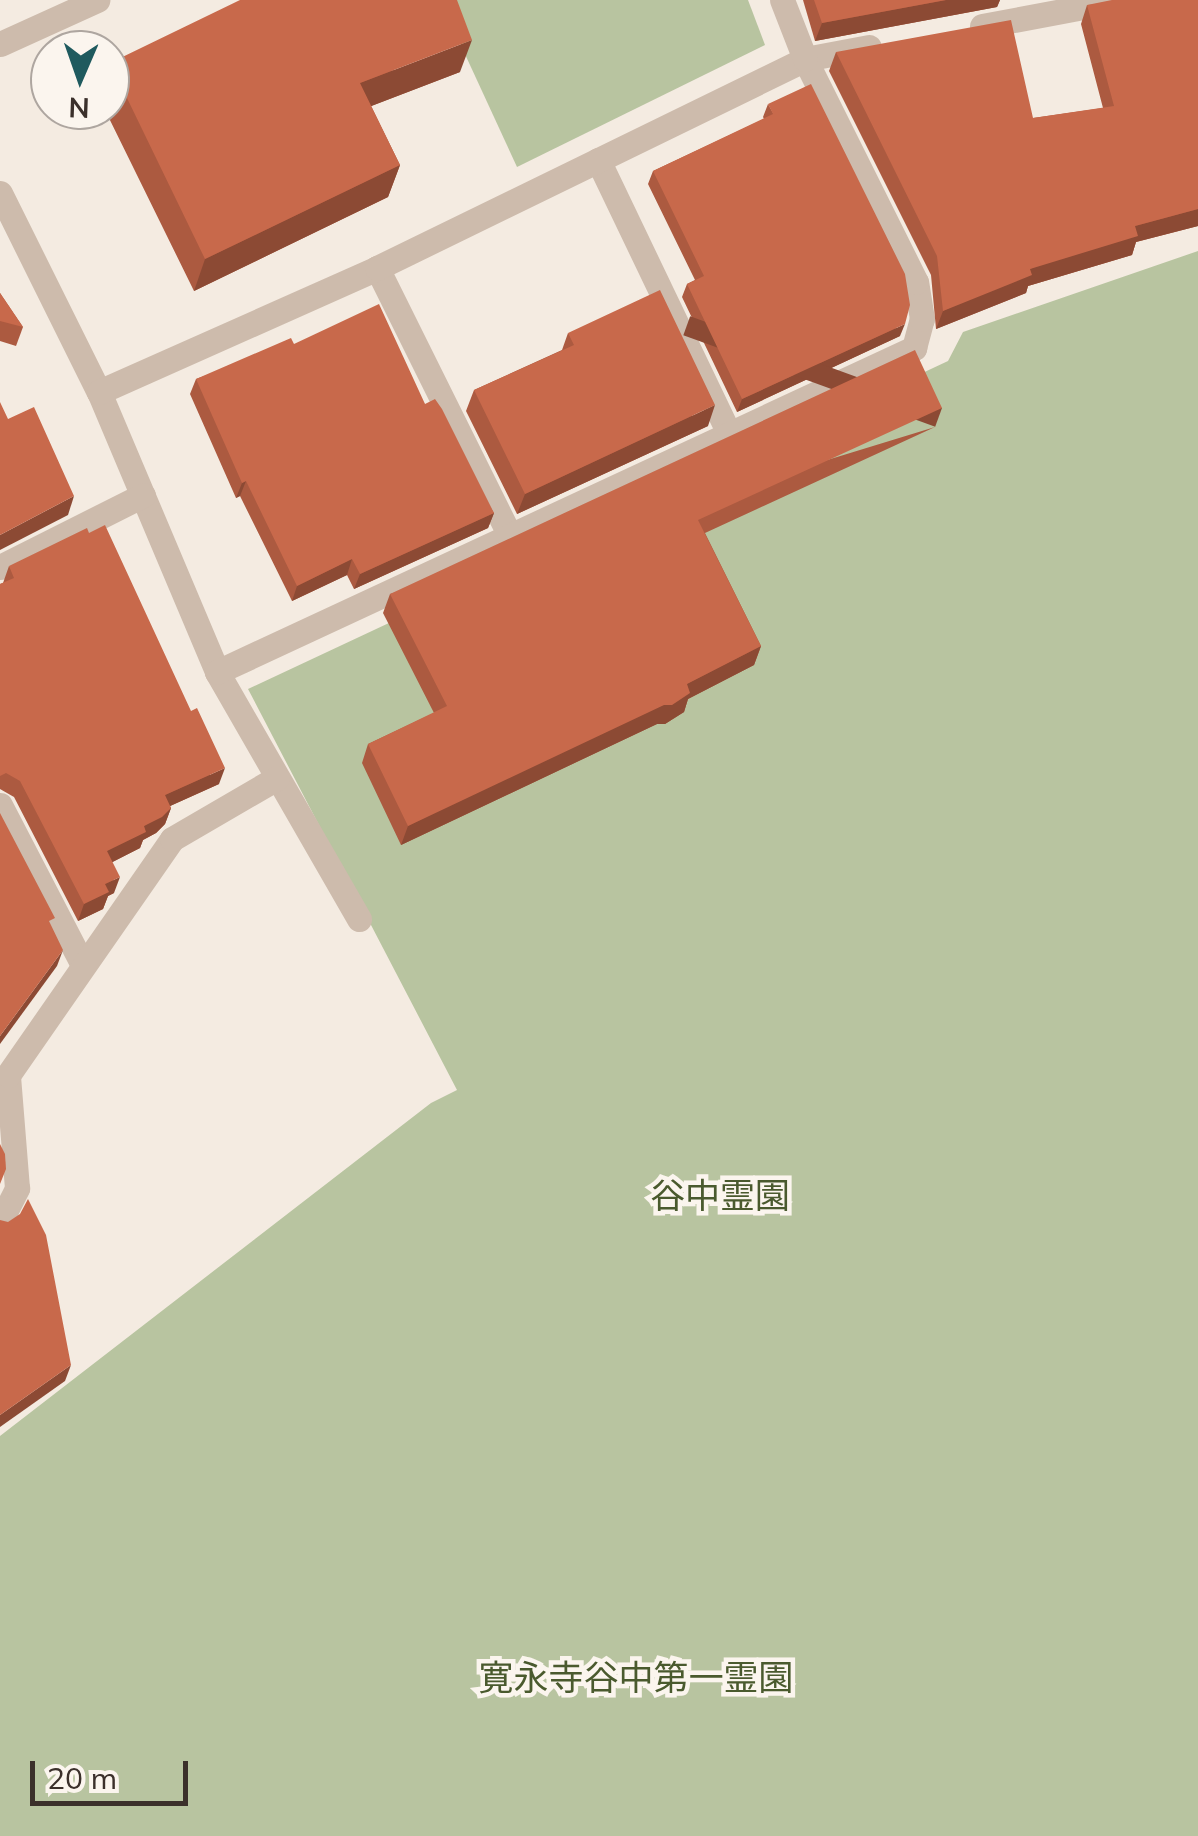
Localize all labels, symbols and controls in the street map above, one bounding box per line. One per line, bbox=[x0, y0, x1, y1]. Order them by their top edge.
north arrow bbox=[30, 30, 130, 130]
text: N bbox=[68, 91, 90, 126]
park label: 谷中霊園 bbox=[650, 1174, 790, 1216]
park label: 寛永寺谷中第一霊園 bbox=[479, 1656, 793, 1698]
scale bar bbox=[35, 1741, 192, 1803]
text: 20 m bbox=[47, 1759, 117, 1797]

